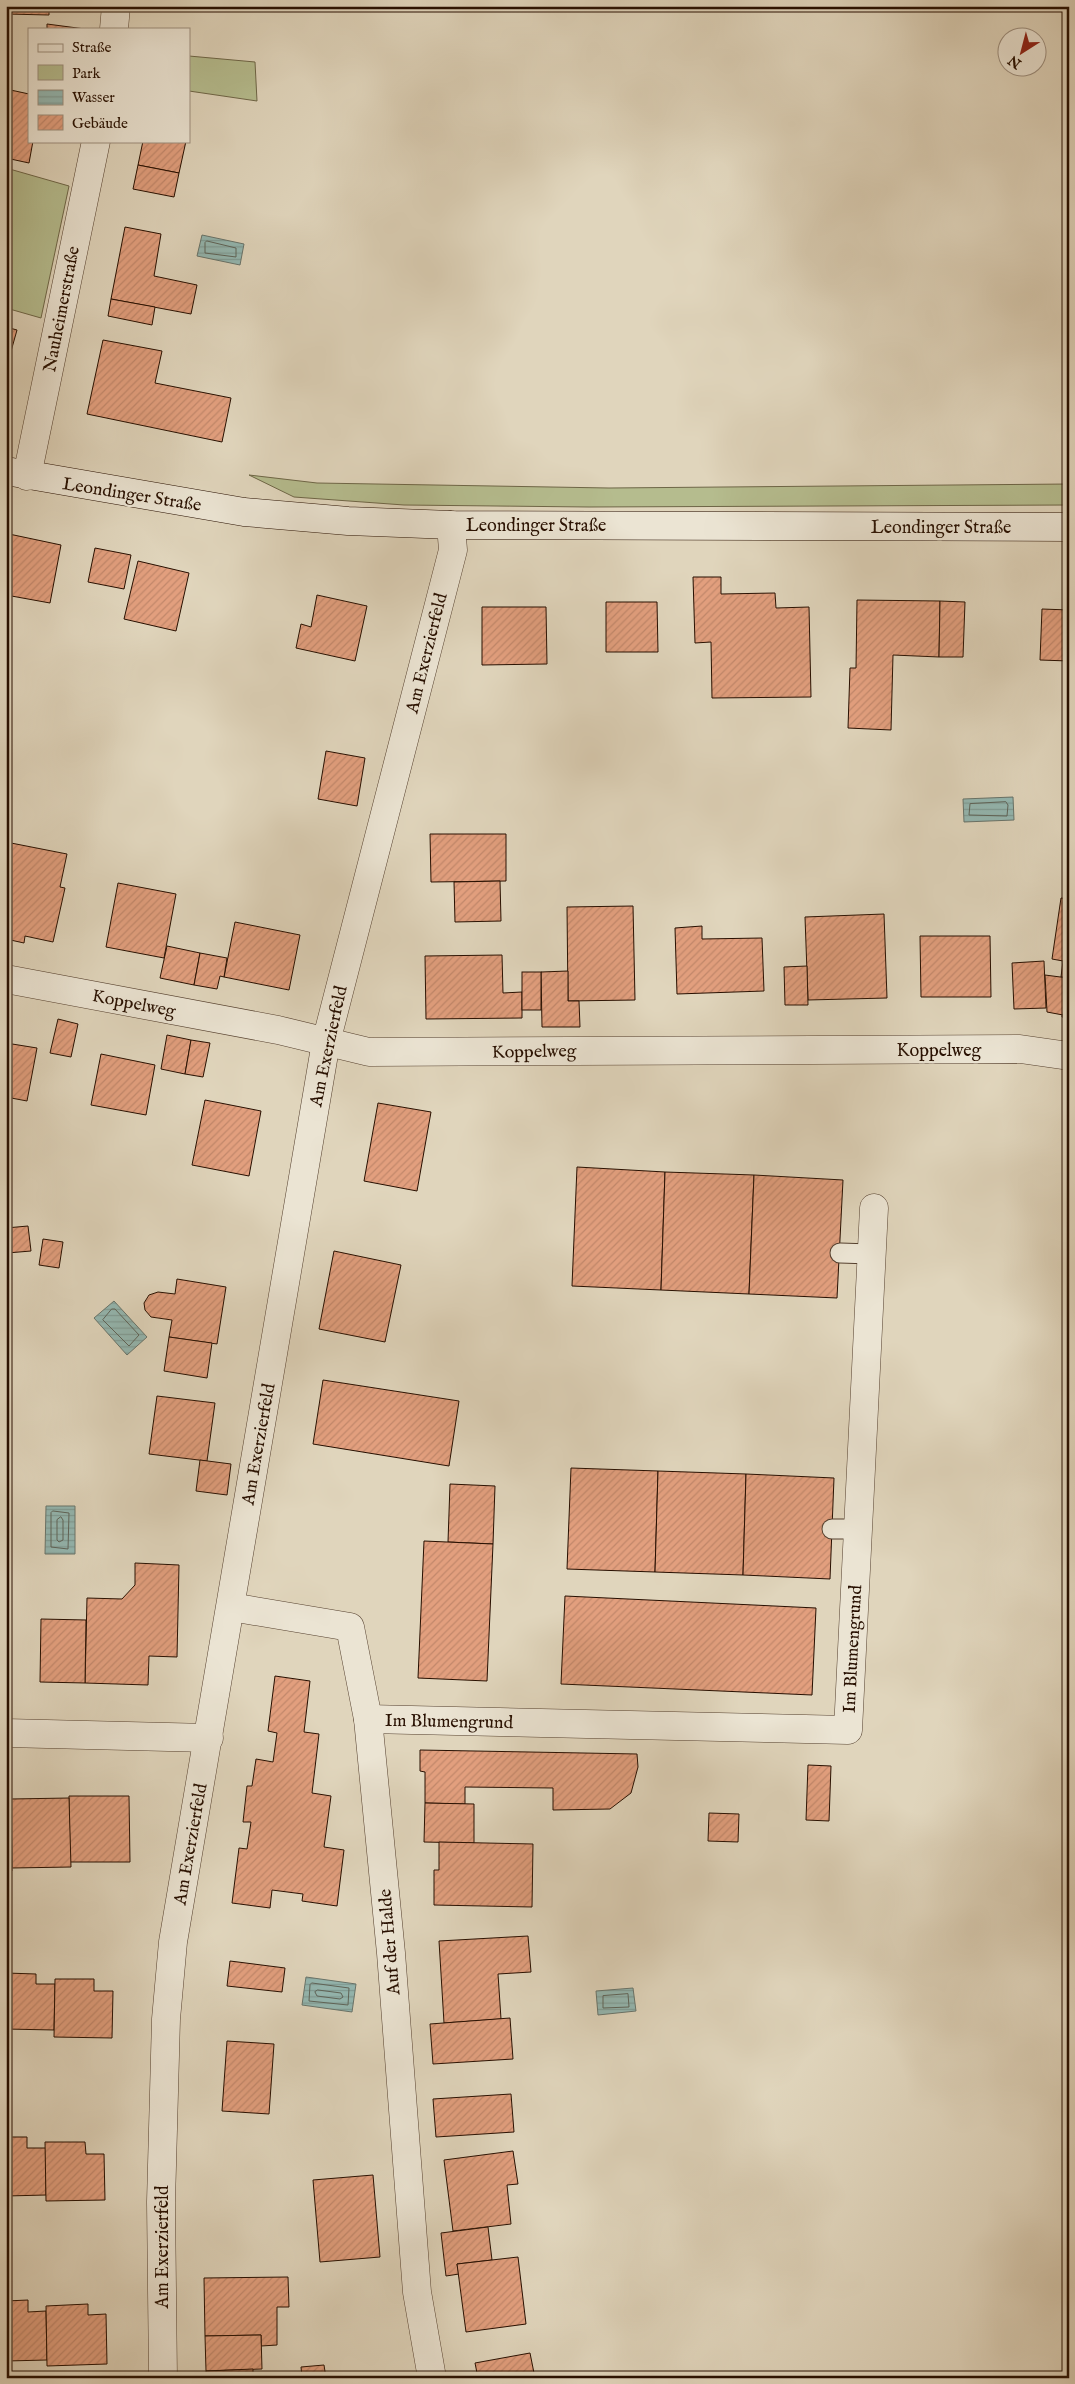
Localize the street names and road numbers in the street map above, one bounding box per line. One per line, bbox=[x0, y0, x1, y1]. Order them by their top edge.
street label: Nauheimerstraße bbox=[39, 244, 86, 374]
street label: Leondinger Straße bbox=[61, 473, 203, 518]
street label: Leondinger Straße bbox=[466, 515, 606, 538]
street label: Leondinger Straße bbox=[871, 517, 1011, 540]
street label: Am Exerzierfeld bbox=[401, 590, 454, 717]
street label: Am Exerzierfeld bbox=[305, 983, 354, 1110]
street label: Koppelweg bbox=[90, 985, 178, 1024]
street label: Koppelweg bbox=[491, 1040, 577, 1065]
street label: Koppelweg bbox=[897, 1040, 982, 1063]
street label: Am Exerzierfeld bbox=[237, 1381, 282, 1508]
street label: Im Blumengrund bbox=[839, 1584, 868, 1714]
street label: Im Blumengrund bbox=[385, 1710, 514, 1735]
street label: Am Exerzierfeld bbox=[169, 1781, 214, 1908]
street label: Auf der Halde bbox=[374, 1888, 407, 1997]
street label: Am Exerzierfeld bbox=[152, 2185, 175, 2310]

